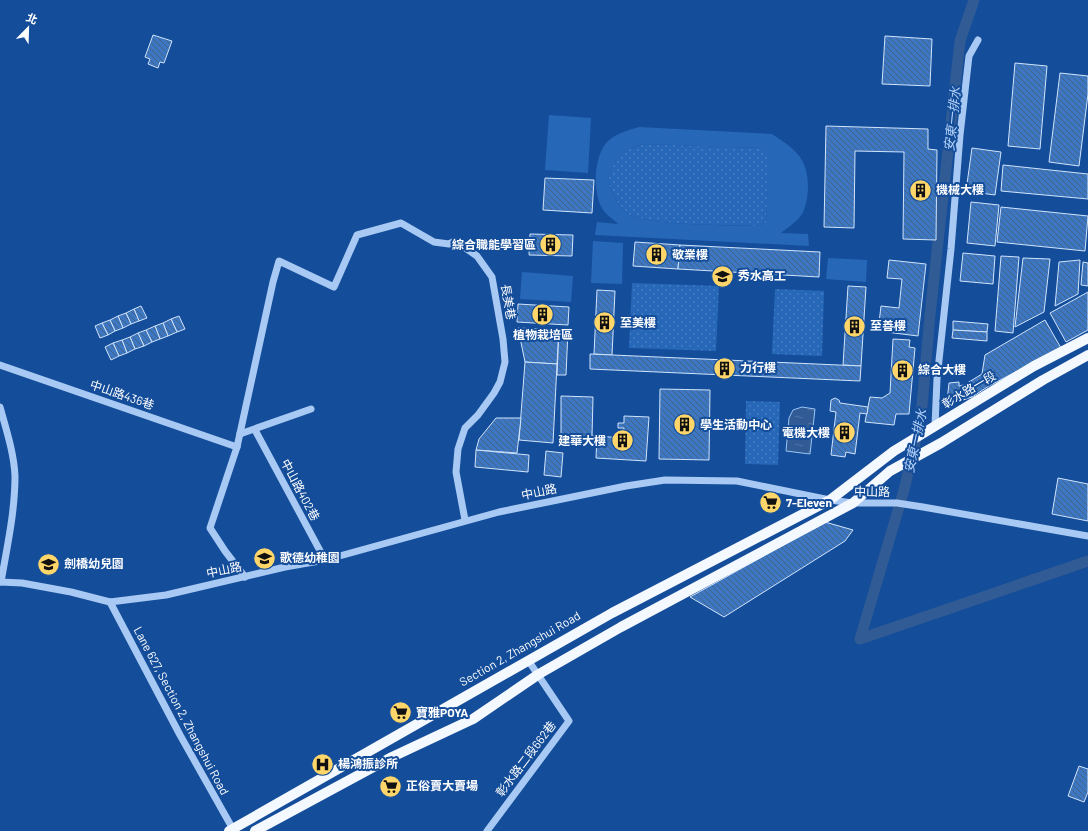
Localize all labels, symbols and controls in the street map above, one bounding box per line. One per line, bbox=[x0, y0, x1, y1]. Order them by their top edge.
north arrow bbox=[8, 8, 48, 48]
text: 北 bbox=[25, 10, 40, 26]
water label: 安東一排水 bbox=[941, 85, 963, 152]
building icon: 機械大樓 bbox=[907, 177, 933, 203]
place label: 機械大樓 bbox=[936, 182, 984, 196]
building icon: 綜合職能學習區 bbox=[538, 232, 564, 258]
place label: 綜合職能學習區 bbox=[452, 237, 536, 251]
building icon: 敬業樓 bbox=[643, 242, 669, 268]
place label: 敬業樓 bbox=[672, 247, 708, 261]
school or university icon: 秀水高工 bbox=[710, 263, 736, 289]
place label: 秀水高工 bbox=[738, 268, 786, 282]
street label: 長美巷 bbox=[499, 283, 519, 321]
building icon: 植物栽培區 bbox=[530, 301, 556, 327]
building icon: 至美樓 bbox=[591, 310, 617, 336]
building icon: 至善樓 bbox=[842, 313, 868, 339]
place label: 至美樓 bbox=[620, 315, 656, 329]
place label: 至善樓 bbox=[870, 318, 906, 332]
place label: 植物栽培區 bbox=[513, 327, 573, 341]
building icon: 力行樓 bbox=[712, 355, 738, 381]
building icon: 綜合大樓 bbox=[889, 357, 915, 383]
place label: 力行樓 bbox=[740, 360, 776, 374]
place label: 綜合大樓 bbox=[918, 362, 966, 376]
street label: 彰水路一段 bbox=[939, 368, 998, 411]
street label: 中山路436巷 bbox=[88, 377, 156, 412]
water label: 安東一排水 bbox=[900, 407, 930, 474]
building icon: 學生活動中心 bbox=[671, 412, 697, 438]
place label: 學生活動中心 bbox=[700, 417, 772, 431]
building icon: 電機大樓 bbox=[832, 420, 858, 446]
place label: 電機大樓 bbox=[782, 425, 830, 439]
building icon: 建華大樓 bbox=[609, 428, 635, 454]
place label: 建華大樓 bbox=[558, 433, 606, 447]
street label: 中山路402巷 bbox=[279, 456, 323, 523]
street label: 中山路 bbox=[520, 480, 558, 502]
street label: 中山路 bbox=[854, 484, 890, 498]
supermarket icon: 7-Eleven bbox=[757, 490, 783, 516]
place label: 7-Eleven bbox=[786, 495, 832, 509]
school or university icon: 歌德幼稚園 bbox=[251, 545, 277, 571]
place label: 歌德幼稚園 bbox=[280, 550, 340, 564]
school or university icon: 劍橋幼兒園 bbox=[36, 551, 62, 577]
place label: 劍橋幼兒園 bbox=[64, 556, 124, 570]
street label: 中山路 bbox=[205, 558, 243, 580]
street label: Section 2, Zhangshui Road bbox=[457, 608, 582, 688]
street label: Lane 627, Section 2, Zhangshui Road bbox=[131, 624, 232, 797]
supermarket icon: 寶雅POYA bbox=[387, 700, 413, 726]
place label: 寶雅POYA bbox=[416, 705, 468, 719]
street label: 彰水路二段662巷 bbox=[492, 718, 558, 799]
hospital icon: 楊鴻振診所 bbox=[310, 751, 336, 777]
place label: 楊鴻振診所 bbox=[338, 756, 398, 770]
supermarket icon: 正俗賣大賣場 bbox=[377, 773, 403, 799]
place label: 正俗賣大賣場 bbox=[406, 778, 478, 792]

